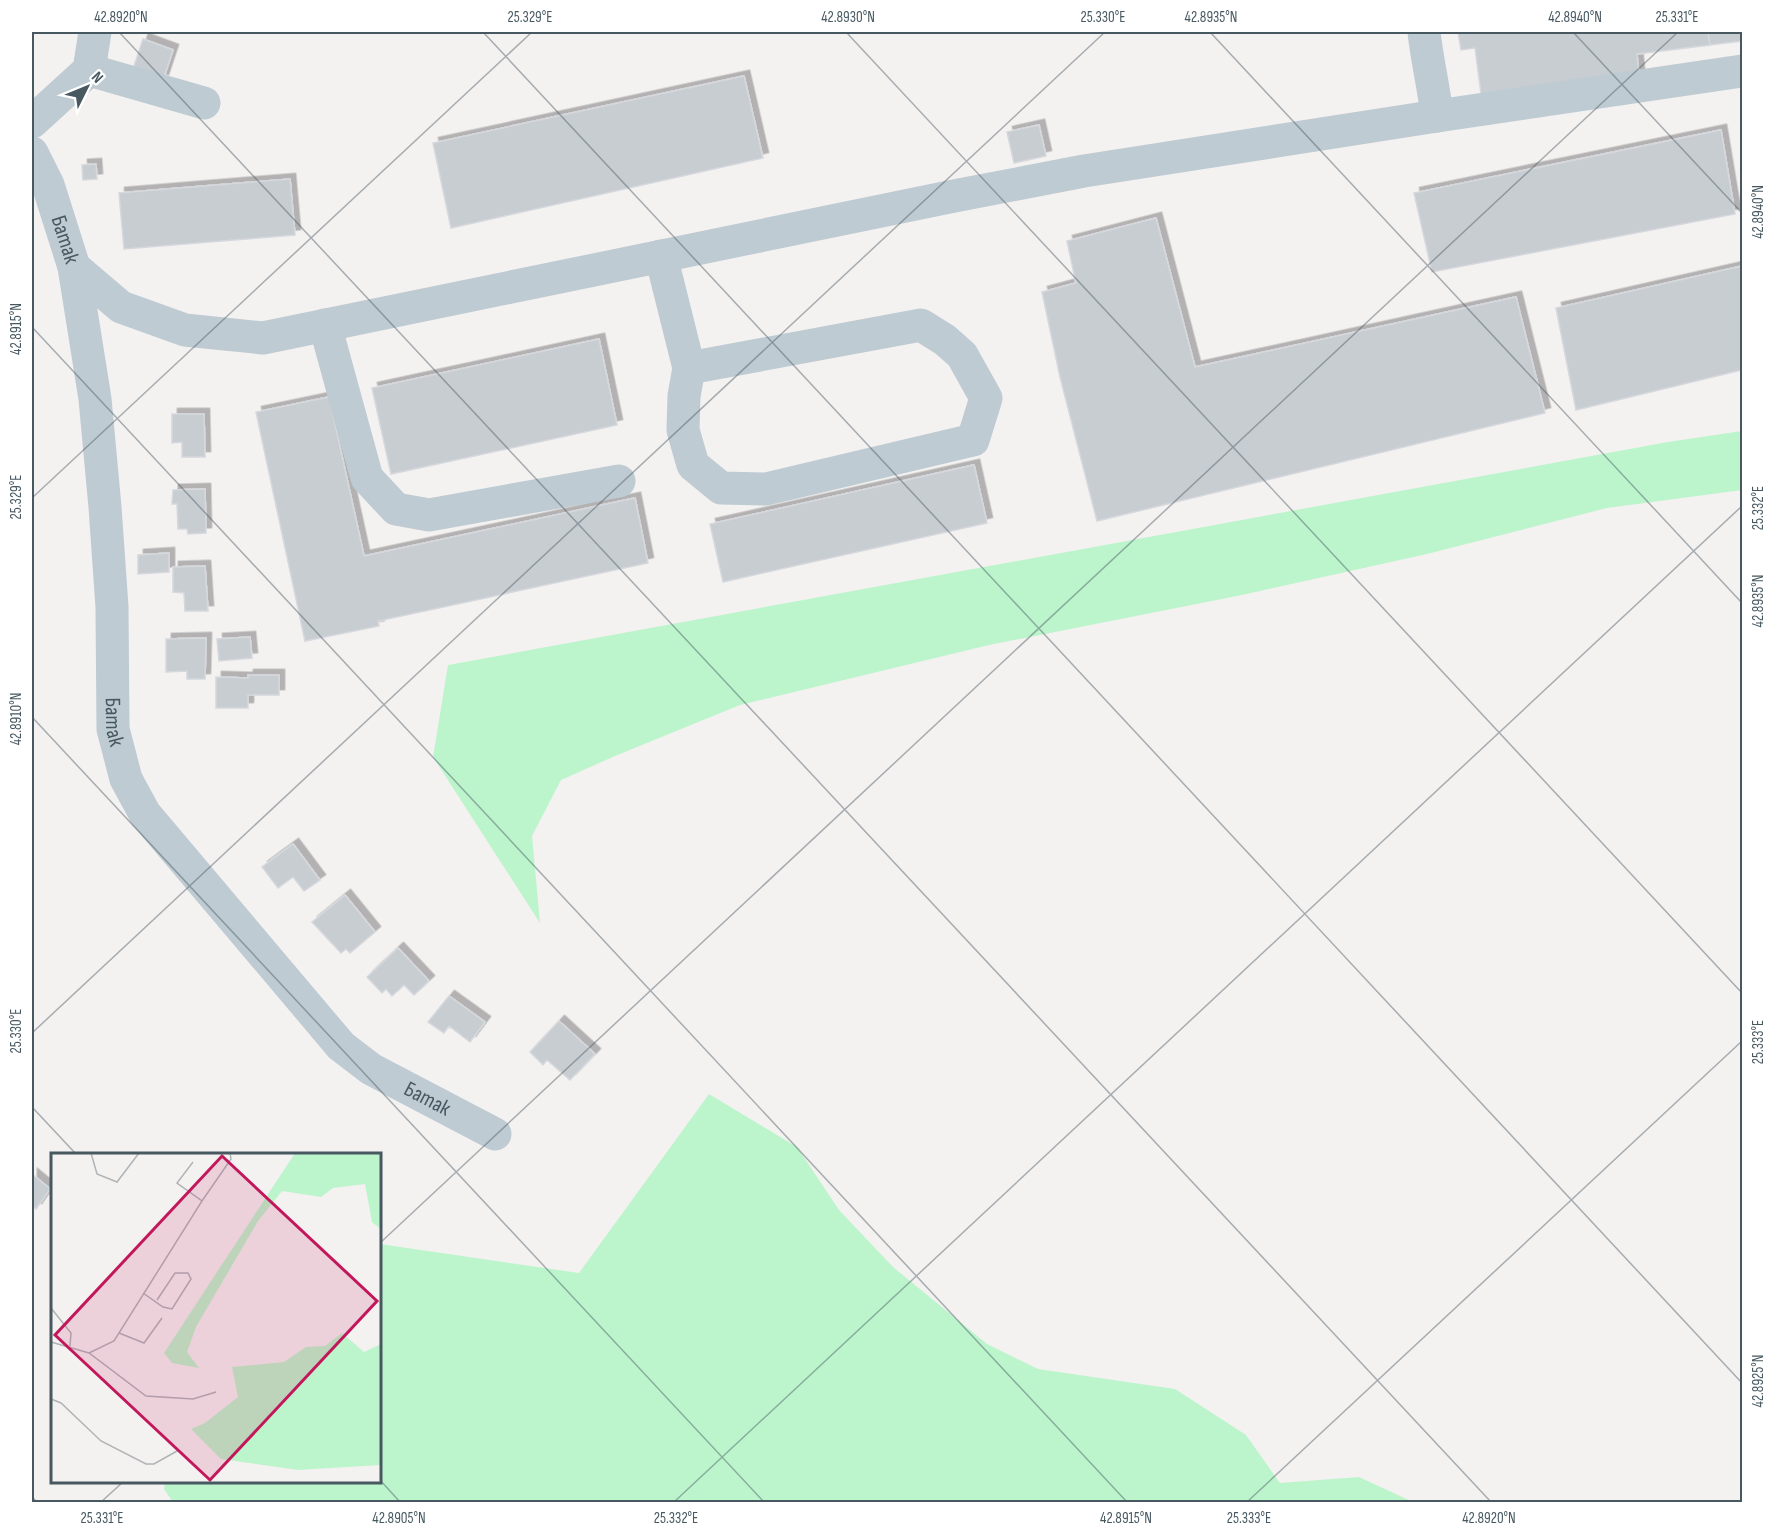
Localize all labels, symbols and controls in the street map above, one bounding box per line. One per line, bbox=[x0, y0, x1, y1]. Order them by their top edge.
text: 42.8920°N bbox=[94, 8, 148, 27]
text: 25.329°E bbox=[508, 8, 552, 27]
text: 42.8930°N bbox=[821, 8, 875, 27]
text: 25.330°E bbox=[1081, 8, 1125, 27]
text: 42.8935°N bbox=[1185, 8, 1237, 27]
text: 42.8940°N bbox=[1548, 8, 1602, 27]
text: 25.331°E bbox=[1656, 8, 1698, 27]
north arrow bbox=[57, 57, 117, 117]
text: N bbox=[87, 68, 107, 87]
text: 42.8940°N bbox=[1749, 185, 1768, 239]
street label: Батак bbox=[45, 212, 86, 268]
text: 42.8915°N bbox=[7, 303, 26, 355]
text: 25.329°E bbox=[7, 475, 26, 519]
text: 25.332°E bbox=[1749, 486, 1768, 530]
text: 42.8935°N bbox=[1749, 575, 1768, 627]
text: 42.8910°N bbox=[7, 693, 26, 745]
street label: Батак bbox=[99, 697, 131, 750]
text: 25.330°E bbox=[7, 1009, 26, 1053]
text: 25.333°E bbox=[1749, 1020, 1768, 1064]
street label: Батак bbox=[400, 1075, 456, 1122]
inset map bbox=[51, 1153, 381, 1483]
text: 42.8925°N bbox=[1749, 1355, 1768, 1407]
text: 25.331°E bbox=[81, 1509, 123, 1528]
text: 42.8905°N bbox=[372, 1509, 426, 1528]
text: 25.332°E bbox=[654, 1509, 698, 1528]
text: 42.8915°N bbox=[1100, 1509, 1152, 1528]
text: 25.333°E bbox=[1227, 1509, 1271, 1528]
text: 42.8920°N bbox=[1462, 1509, 1516, 1528]

